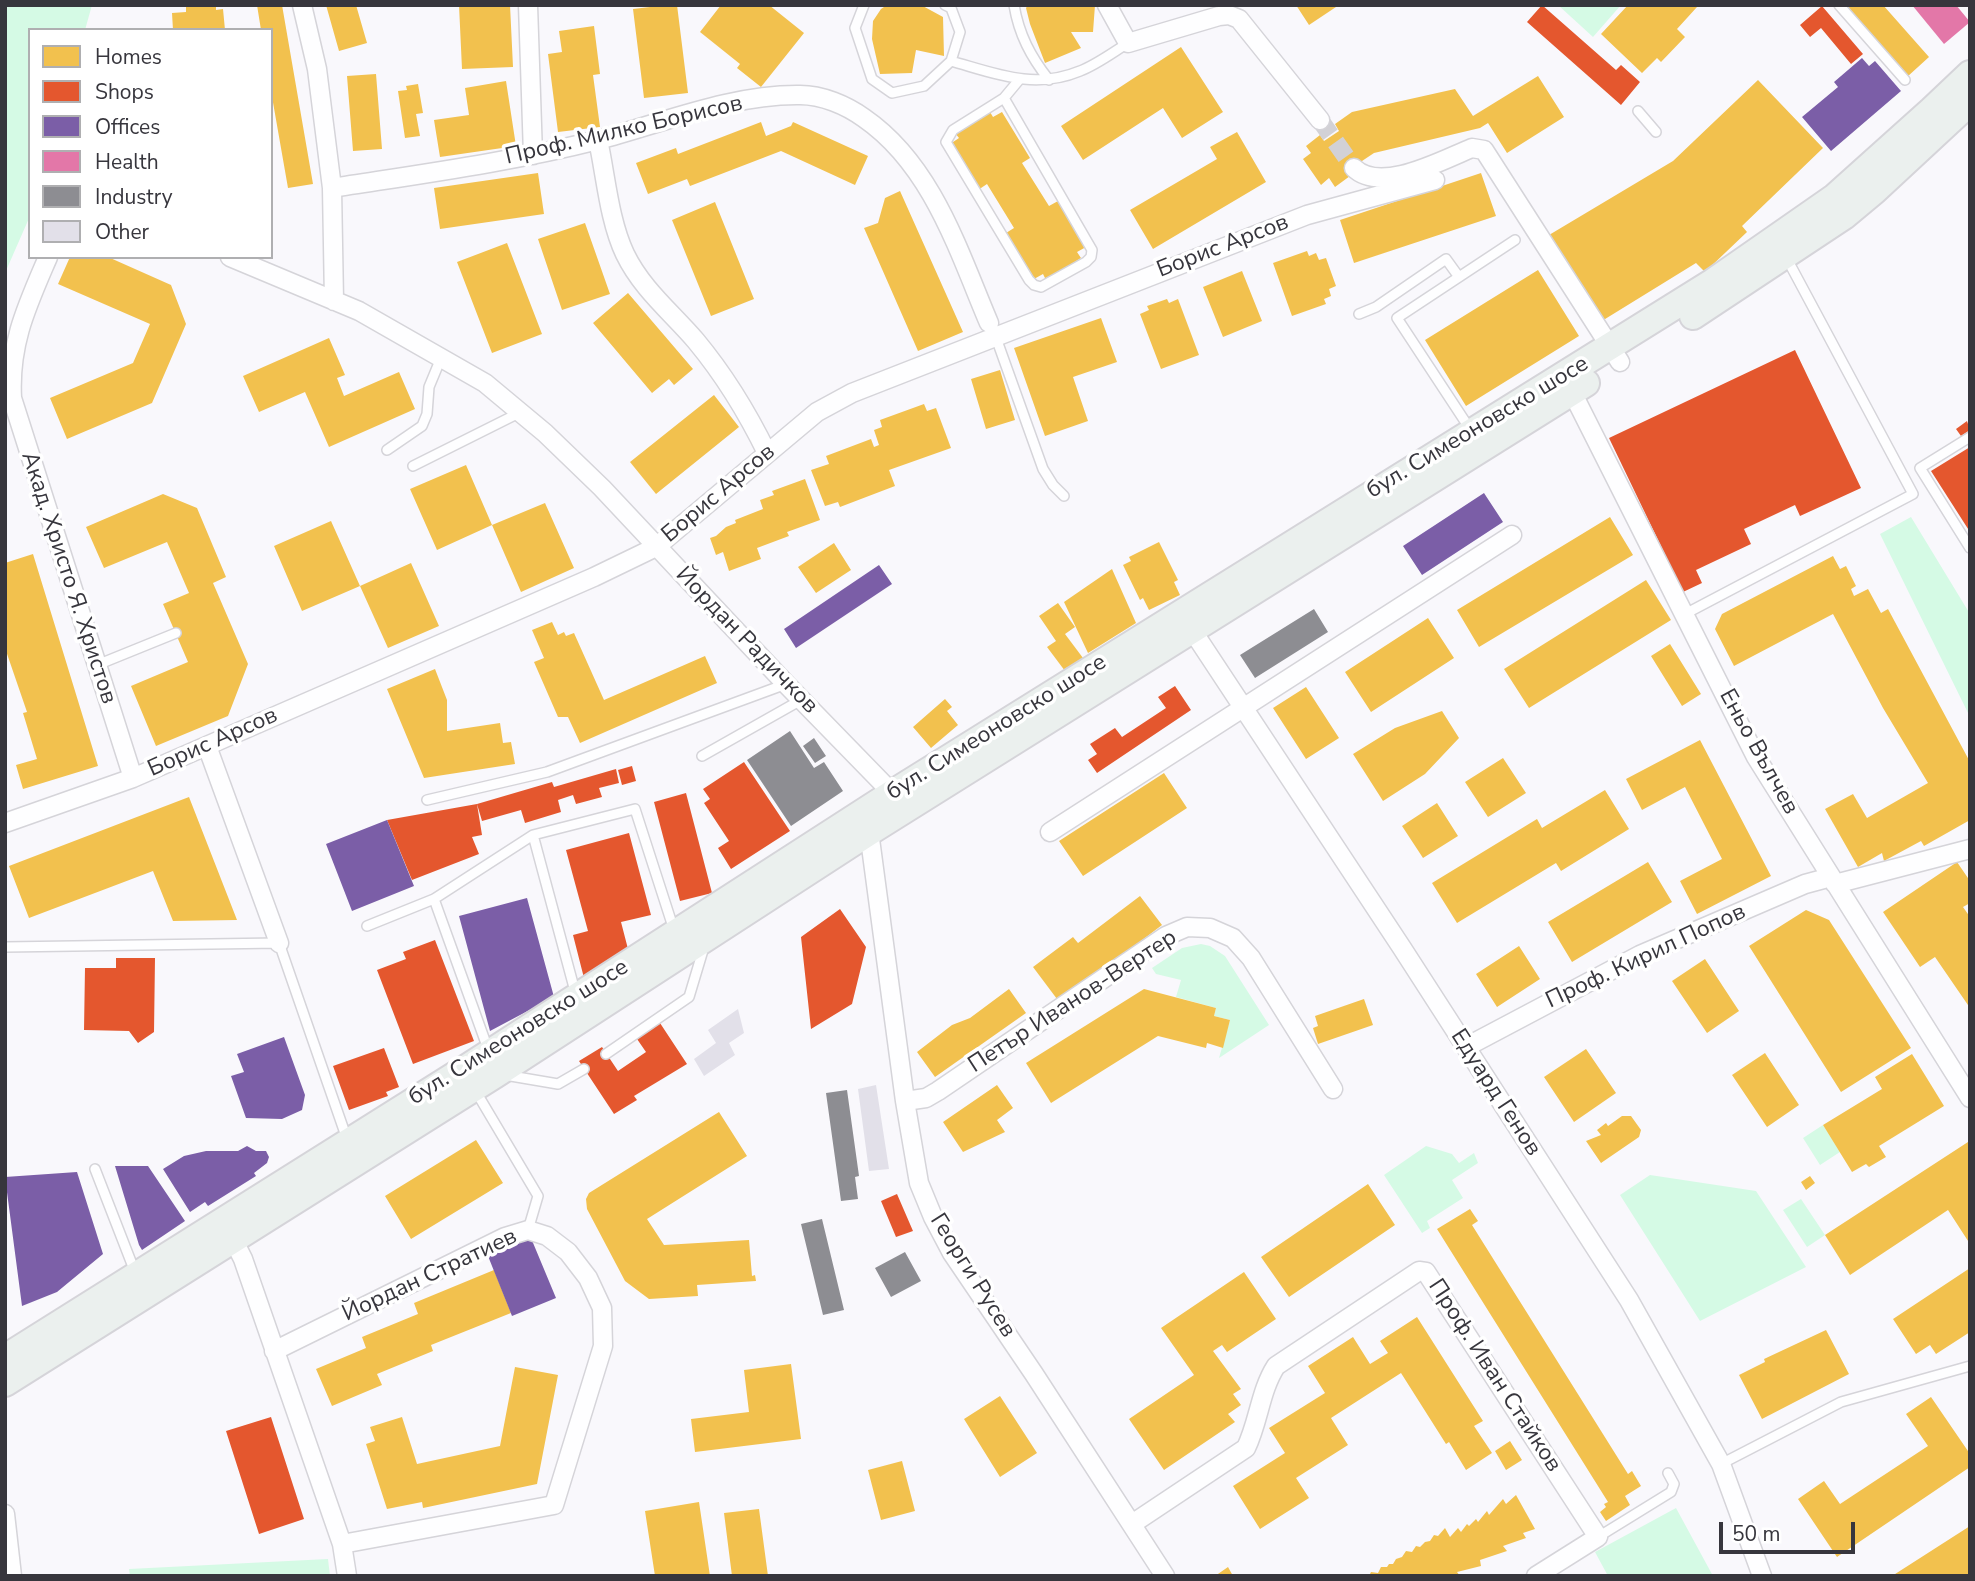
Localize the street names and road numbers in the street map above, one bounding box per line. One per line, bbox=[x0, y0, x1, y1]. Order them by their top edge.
street label: Проф. Милко Борисов bbox=[503, 90, 745, 172]
street label: Борис Арсов bbox=[1153, 209, 1293, 285]
street label: бул. Симеоновско шосе bbox=[1362, 351, 1594, 505]
street label: Борис Арсов bbox=[657, 439, 781, 549]
street label: Акад. Христо Я. Христов bbox=[14, 449, 122, 707]
street label: Йордан Радичков bbox=[669, 562, 823, 720]
street label: бул. Симеоновско шосе bbox=[882, 649, 1112, 807]
street label: Еньо Вълчев bbox=[1712, 685, 1804, 819]
street label: Борис Арсов bbox=[144, 702, 282, 784]
street label: Проф. Кирил Попов bbox=[1542, 899, 1750, 1015]
street label: Петър Иванов-Вертер bbox=[964, 924, 1182, 1080]
street label: бул. Симеоновско шосе bbox=[404, 954, 634, 1112]
street label: Едуард Генов bbox=[1444, 1024, 1546, 1162]
street label: Георги Русев bbox=[923, 1209, 1021, 1343]
street label: Йордан Стратиев bbox=[338, 1223, 522, 1329]
street label: Проф. Иван Стайков bbox=[1421, 1275, 1567, 1477]

